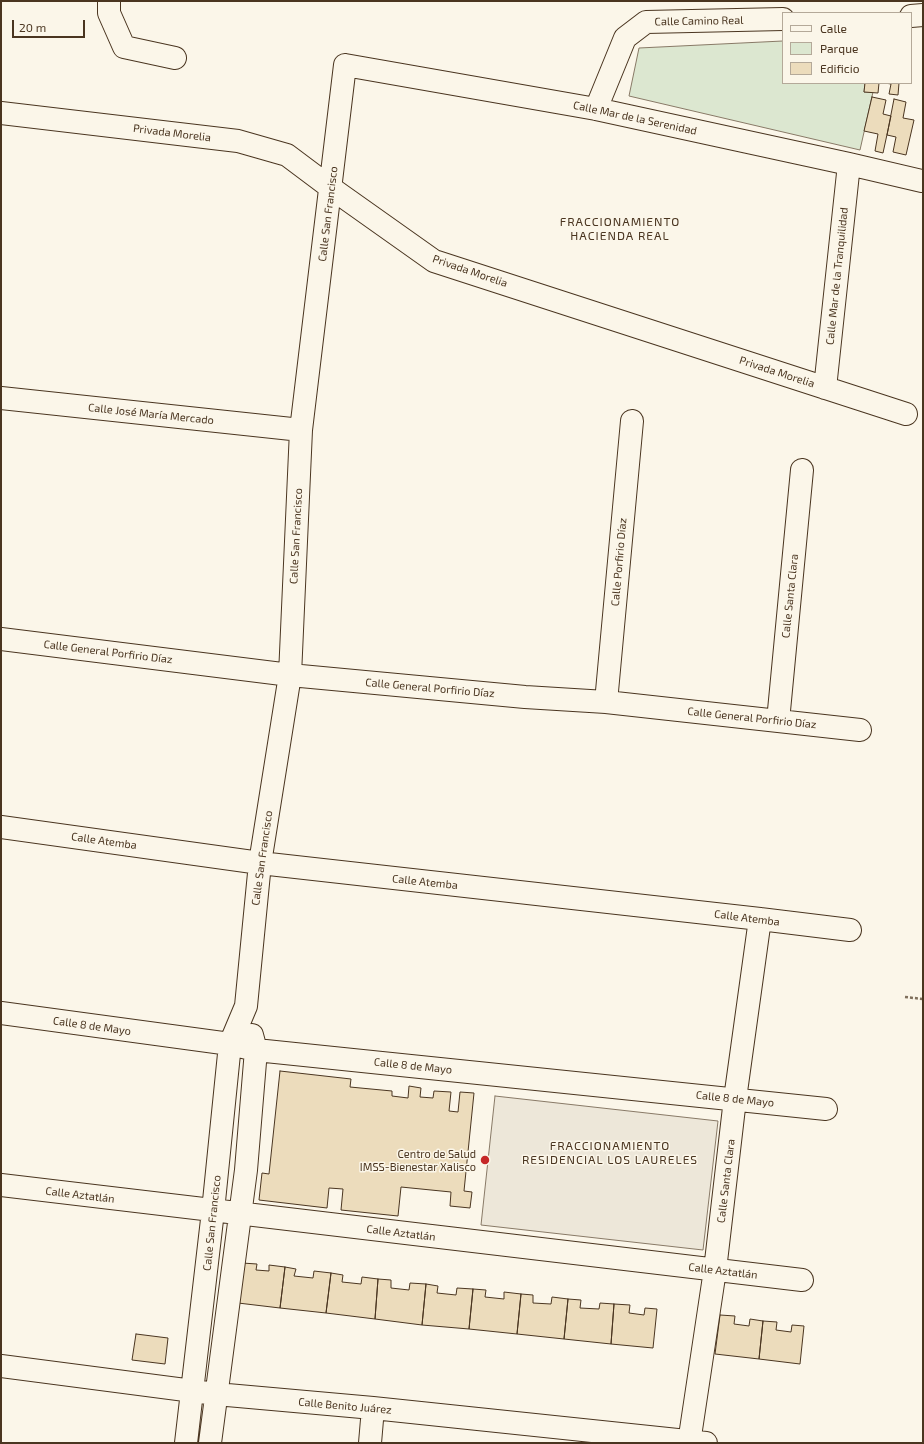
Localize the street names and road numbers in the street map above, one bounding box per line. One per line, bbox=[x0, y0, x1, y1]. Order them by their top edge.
street label: Calle Camino Real bbox=[654, 14, 744, 28]
street label: Calle Mar de la Serenidad bbox=[572, 98, 698, 138]
street label: Privada Morelia bbox=[132, 122, 212, 144]
street label: Calle San Francisco bbox=[316, 166, 340, 262]
street label: Calle Mar de la Tranquilidad bbox=[823, 207, 851, 345]
street label: Privada Morelia bbox=[431, 252, 509, 290]
street label: Privada Morelia bbox=[738, 354, 816, 390]
street label: Calle José María Mercado bbox=[88, 401, 214, 427]
street label: Calle San Francisco bbox=[287, 488, 305, 584]
street label: Calle Porfirio Díaz bbox=[609, 517, 629, 607]
street label: Calle Santa Clara bbox=[779, 553, 801, 639]
street label: Calle General Porfirio Díaz bbox=[43, 638, 173, 666]
street label: Calle General Porfirio Díaz bbox=[365, 676, 495, 700]
street label: Calle General Porfirio Díaz bbox=[687, 705, 817, 731]
street label: Calle San Francisco bbox=[249, 810, 275, 906]
street label: Calle Atemba bbox=[70, 830, 138, 852]
street label: Calle Atemba bbox=[392, 872, 458, 892]
street label: Calle Atemba bbox=[713, 907, 781, 929]
street label: Calle 8 de Mayo bbox=[52, 1014, 132, 1038]
street label: Calle 8 de Mayo bbox=[373, 1055, 453, 1077]
street label: Calle 8 de Mayo bbox=[695, 1088, 775, 1110]
street label: Calle Santa Clara bbox=[714, 1138, 738, 1224]
street label: Calle San Francisco bbox=[200, 1175, 224, 1271]
street label: Calle Aztatlán bbox=[45, 1184, 115, 1206]
street label: Calle Aztatlán bbox=[366, 1222, 436, 1244]
street label: Calle Aztatlán bbox=[688, 1260, 758, 1282]
street label: Calle Benito Juárez bbox=[298, 1395, 392, 1417]

